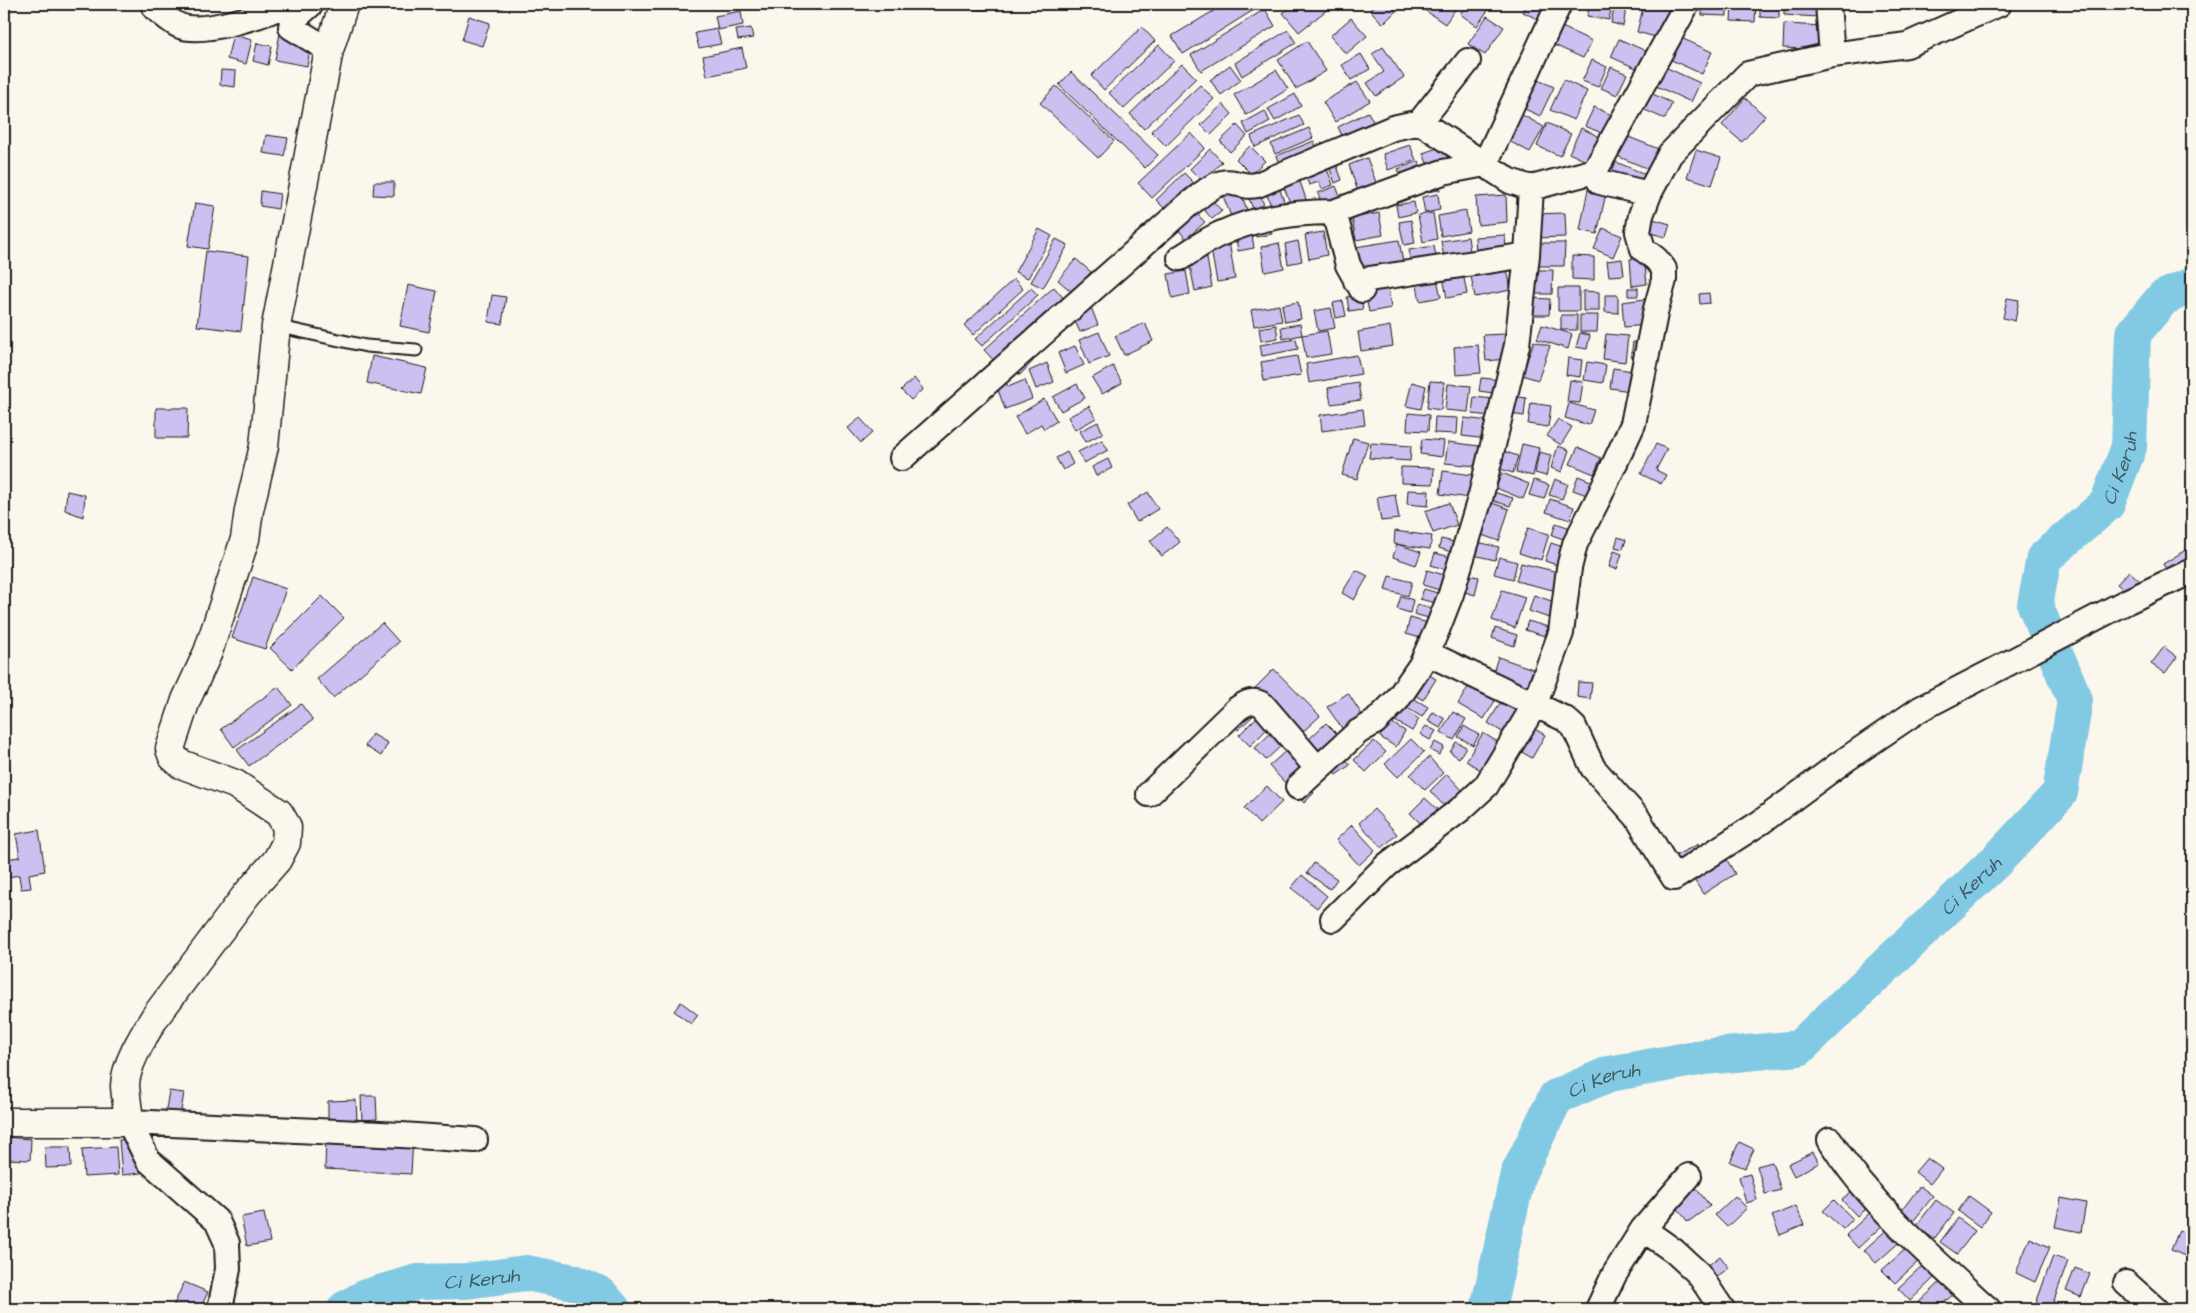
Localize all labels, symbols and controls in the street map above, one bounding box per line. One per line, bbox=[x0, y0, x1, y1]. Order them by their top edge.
water label: Ci Keruh bbox=[2096, 430, 2145, 509]
water label: Ci Keruh bbox=[1935, 850, 2009, 922]
water label: Ci Keruh bbox=[1563, 1056, 1643, 1106]
water label: Ci Keruh bbox=[444, 1262, 522, 1296]

